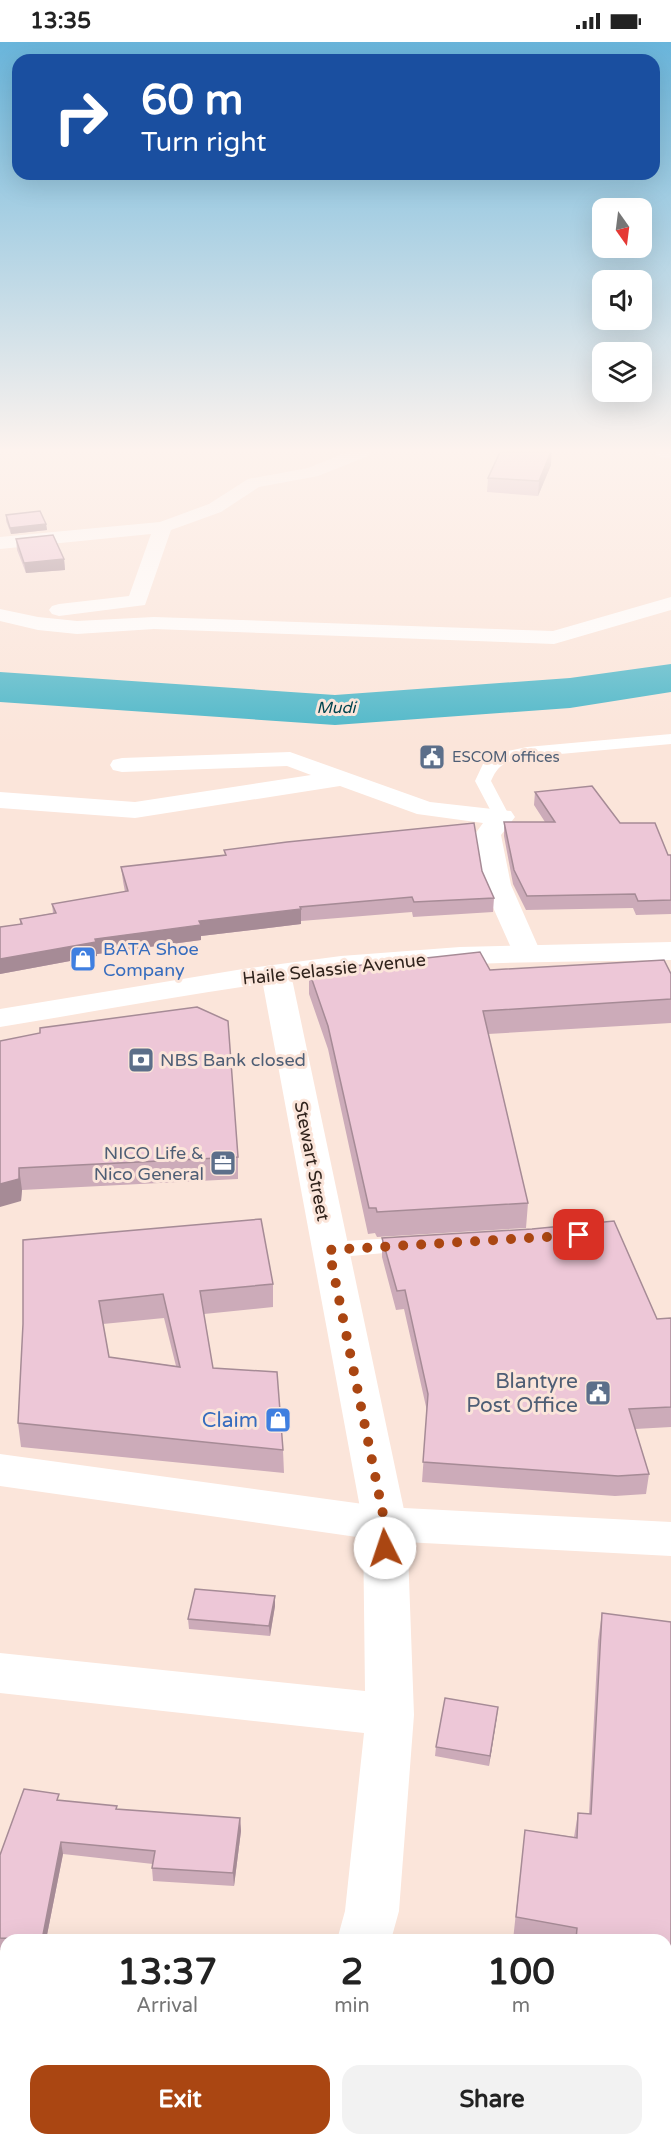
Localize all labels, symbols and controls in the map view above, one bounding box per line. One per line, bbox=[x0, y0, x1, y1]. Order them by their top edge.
text: 13:35 bbox=[30, 8, 91, 34]
text: 60 m bbox=[141, 75, 243, 126]
icon: right bbox=[42, 78, 120, 156]
text: Turn right bbox=[141, 126, 267, 159]
north arrow bbox=[592, 198, 652, 258]
map controls bbox=[592, 198, 652, 402]
button: sound bbox=[592, 270, 652, 330]
button: layers bbox=[592, 342, 652, 402]
water label: Mudi bbox=[316, 698, 358, 718]
public building icon: ESCOM offices bbox=[417, 742, 447, 772]
place label: ESCOM offices bbox=[452, 748, 560, 766]
place label: BATA Shoe Company bbox=[103, 938, 199, 981]
shop icon: BATA Shoe Company bbox=[68, 944, 98, 974]
street label: Haile Selassie Avenue bbox=[241, 948, 427, 990]
bank icon: NBS Bank closed bbox=[126, 1045, 156, 1075]
place label: NBS Bank closed bbox=[160, 1049, 306, 1071]
street label: Stewart Street bbox=[290, 1099, 334, 1223]
place label: NICO Life & Nico General bbox=[94, 1142, 204, 1185]
office icon: NICO Life & Nico General bbox=[208, 1148, 238, 1178]
pin bbox=[553, 1209, 604, 1260]
icon: arrive bbox=[562, 1218, 595, 1251]
place label: Blantyre Post Office bbox=[466, 1369, 578, 1418]
public building icon: Blantyre Post Office bbox=[583, 1378, 613, 1408]
shop icon: Claim bbox=[263, 1405, 293, 1435]
place label: Claim bbox=[202, 1408, 258, 1433]
position arrow bbox=[353, 1516, 417, 1580]
text: 13:37 bbox=[117, 1951, 217, 1994]
text: 2 bbox=[341, 1951, 363, 1994]
text: 100 bbox=[487, 1951, 555, 1994]
text: Arrival bbox=[136, 1994, 198, 2018]
text: min bbox=[334, 1994, 370, 2018]
text: m bbox=[512, 1994, 530, 2018]
button: Exit bbox=[30, 2065, 330, 2134]
button: Share bbox=[342, 2065, 642, 2134]

